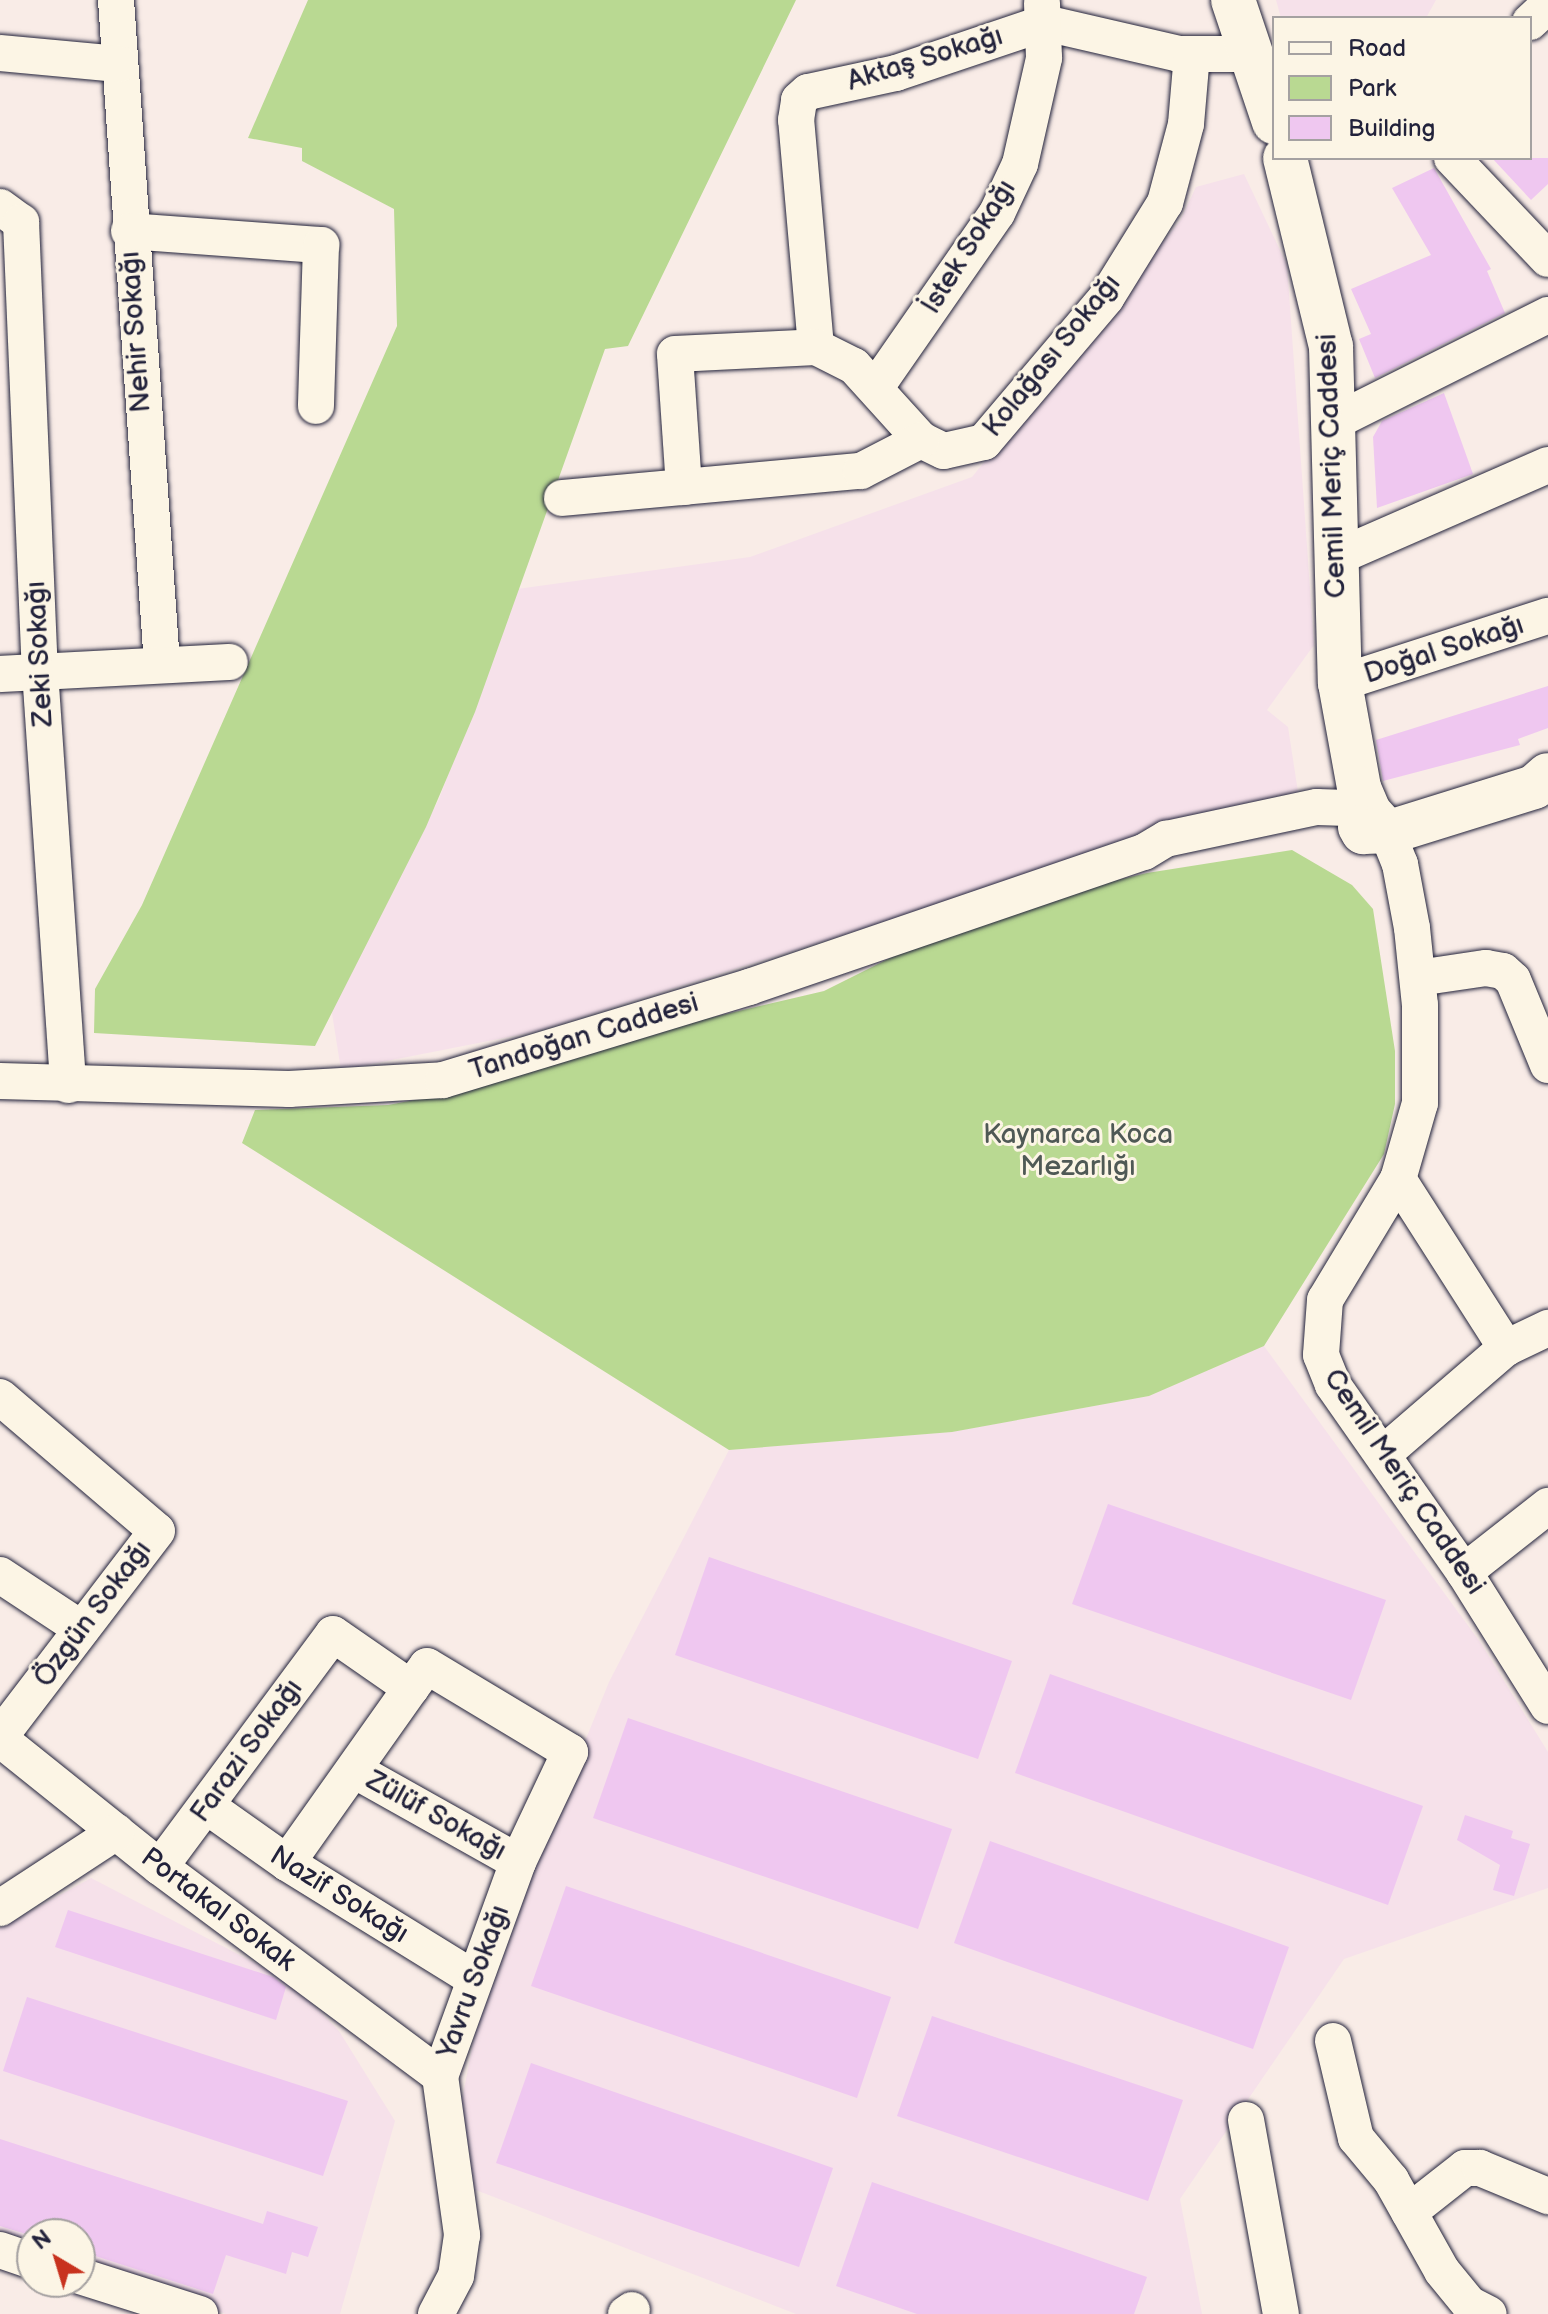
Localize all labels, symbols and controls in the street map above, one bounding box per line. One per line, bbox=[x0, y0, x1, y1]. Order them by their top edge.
legend bbox=[1272, 16, 1532, 160]
street label: Aktaş Sokağı bbox=[843, 19, 1007, 99]
text: Road bbox=[1348, 34, 1406, 63]
text: Park bbox=[1348, 74, 1396, 103]
text: Building bbox=[1348, 114, 1435, 143]
street label: İstek Sokağı bbox=[914, 174, 1024, 320]
street label: Nehir Sokağı bbox=[114, 250, 158, 414]
street label: Kolağası Sokağı bbox=[976, 268, 1128, 444]
street label: Cemil Meriç Caddesi bbox=[1311, 333, 1353, 599]
street label: Zeki Sokağı bbox=[19, 580, 61, 728]
street label: Doğal Sokağı bbox=[1360, 608, 1528, 692]
street label: Tandoğan Caddesi bbox=[465, 986, 703, 1088]
park label: Kaynarca Koca Mezarlığı bbox=[983, 1118, 1173, 1184]
street label: Cemil Meriç Caddesi bbox=[1316, 1363, 1492, 1601]
street label: Özgün Sokağı bbox=[27, 1534, 159, 1694]
street label: Farazi Sokağı bbox=[184, 1673, 310, 1829]
street label: Zülüf Sokağı bbox=[360, 1764, 512, 1868]
street label: Nazif Sokağı bbox=[263, 1839, 415, 1951]
street label: Portakal Sokak bbox=[134, 1841, 302, 1979]
street label: Yavru Sokağı bbox=[431, 1900, 517, 2064]
north arrow bbox=[16, 2218, 96, 2298]
text: N bbox=[27, 2225, 57, 2256]

